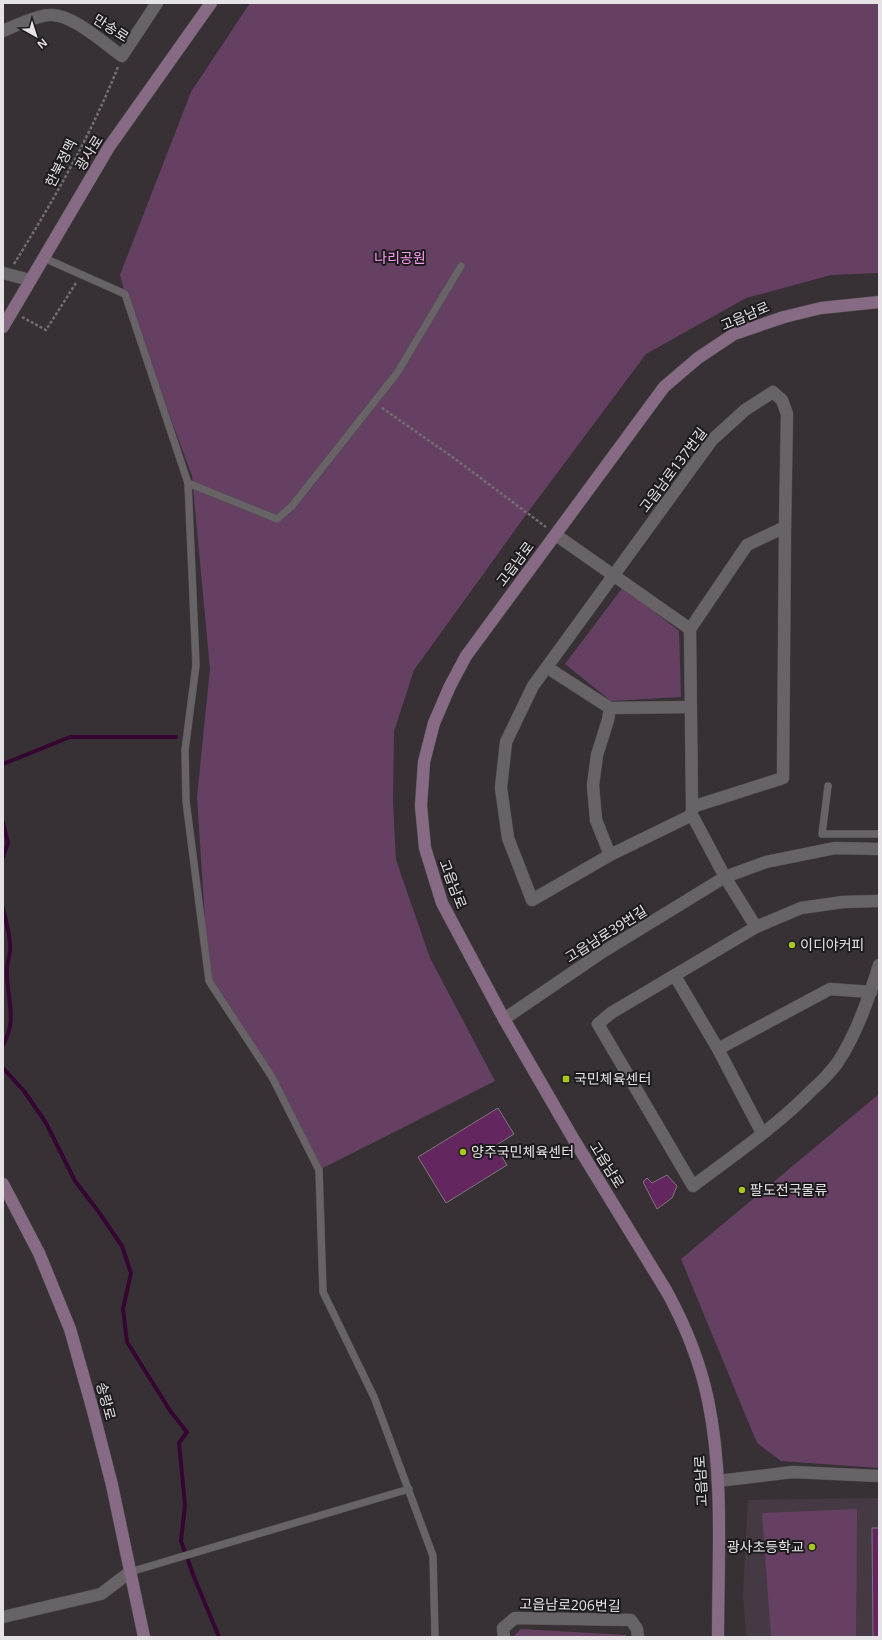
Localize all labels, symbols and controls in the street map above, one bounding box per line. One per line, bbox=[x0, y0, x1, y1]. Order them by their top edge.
street label: 만송로 bbox=[90, 9, 133, 46]
north arrow bbox=[16, 16, 56, 56]
text: N bbox=[34, 36, 51, 53]
street label: 광사로 bbox=[70, 131, 107, 174]
street label: 한북정맥 bbox=[40, 136, 81, 190]
park label: 나리공원 bbox=[374, 248, 426, 267]
street label: 고읍남로 bbox=[717, 297, 772, 334]
street label: 고읍남로137번길 bbox=[635, 424, 711, 516]
street label: 고읍남로 bbox=[492, 537, 538, 590]
street label: 고읍남로 bbox=[435, 856, 472, 911]
street label: 고읍남로39번길 bbox=[561, 901, 650, 966]
place label: 이디야커피 bbox=[800, 935, 864, 954]
marker: 이디야커피 bbox=[787, 940, 797, 950]
place label: 국민체육센터 bbox=[574, 1069, 651, 1088]
marker: 국민체육센터 bbox=[561, 1074, 571, 1084]
street label: 고읍남로 bbox=[586, 1138, 629, 1192]
place label: 양주국민체육센터 bbox=[471, 1142, 574, 1161]
marker: 양주국민체육센터 bbox=[458, 1147, 468, 1157]
place label: 팔도전국물류 bbox=[750, 1180, 827, 1199]
marker: 팔도전국물류 bbox=[737, 1185, 747, 1195]
street label: 송랑로 bbox=[92, 1380, 121, 1422]
street label: 고읍남로 bbox=[690, 1455, 711, 1507]
place label: 광사초등학교 bbox=[727, 1537, 804, 1556]
marker: 광사초등학교 bbox=[807, 1542, 817, 1552]
street label: 고읍남로206번길 bbox=[519, 1594, 621, 1615]

